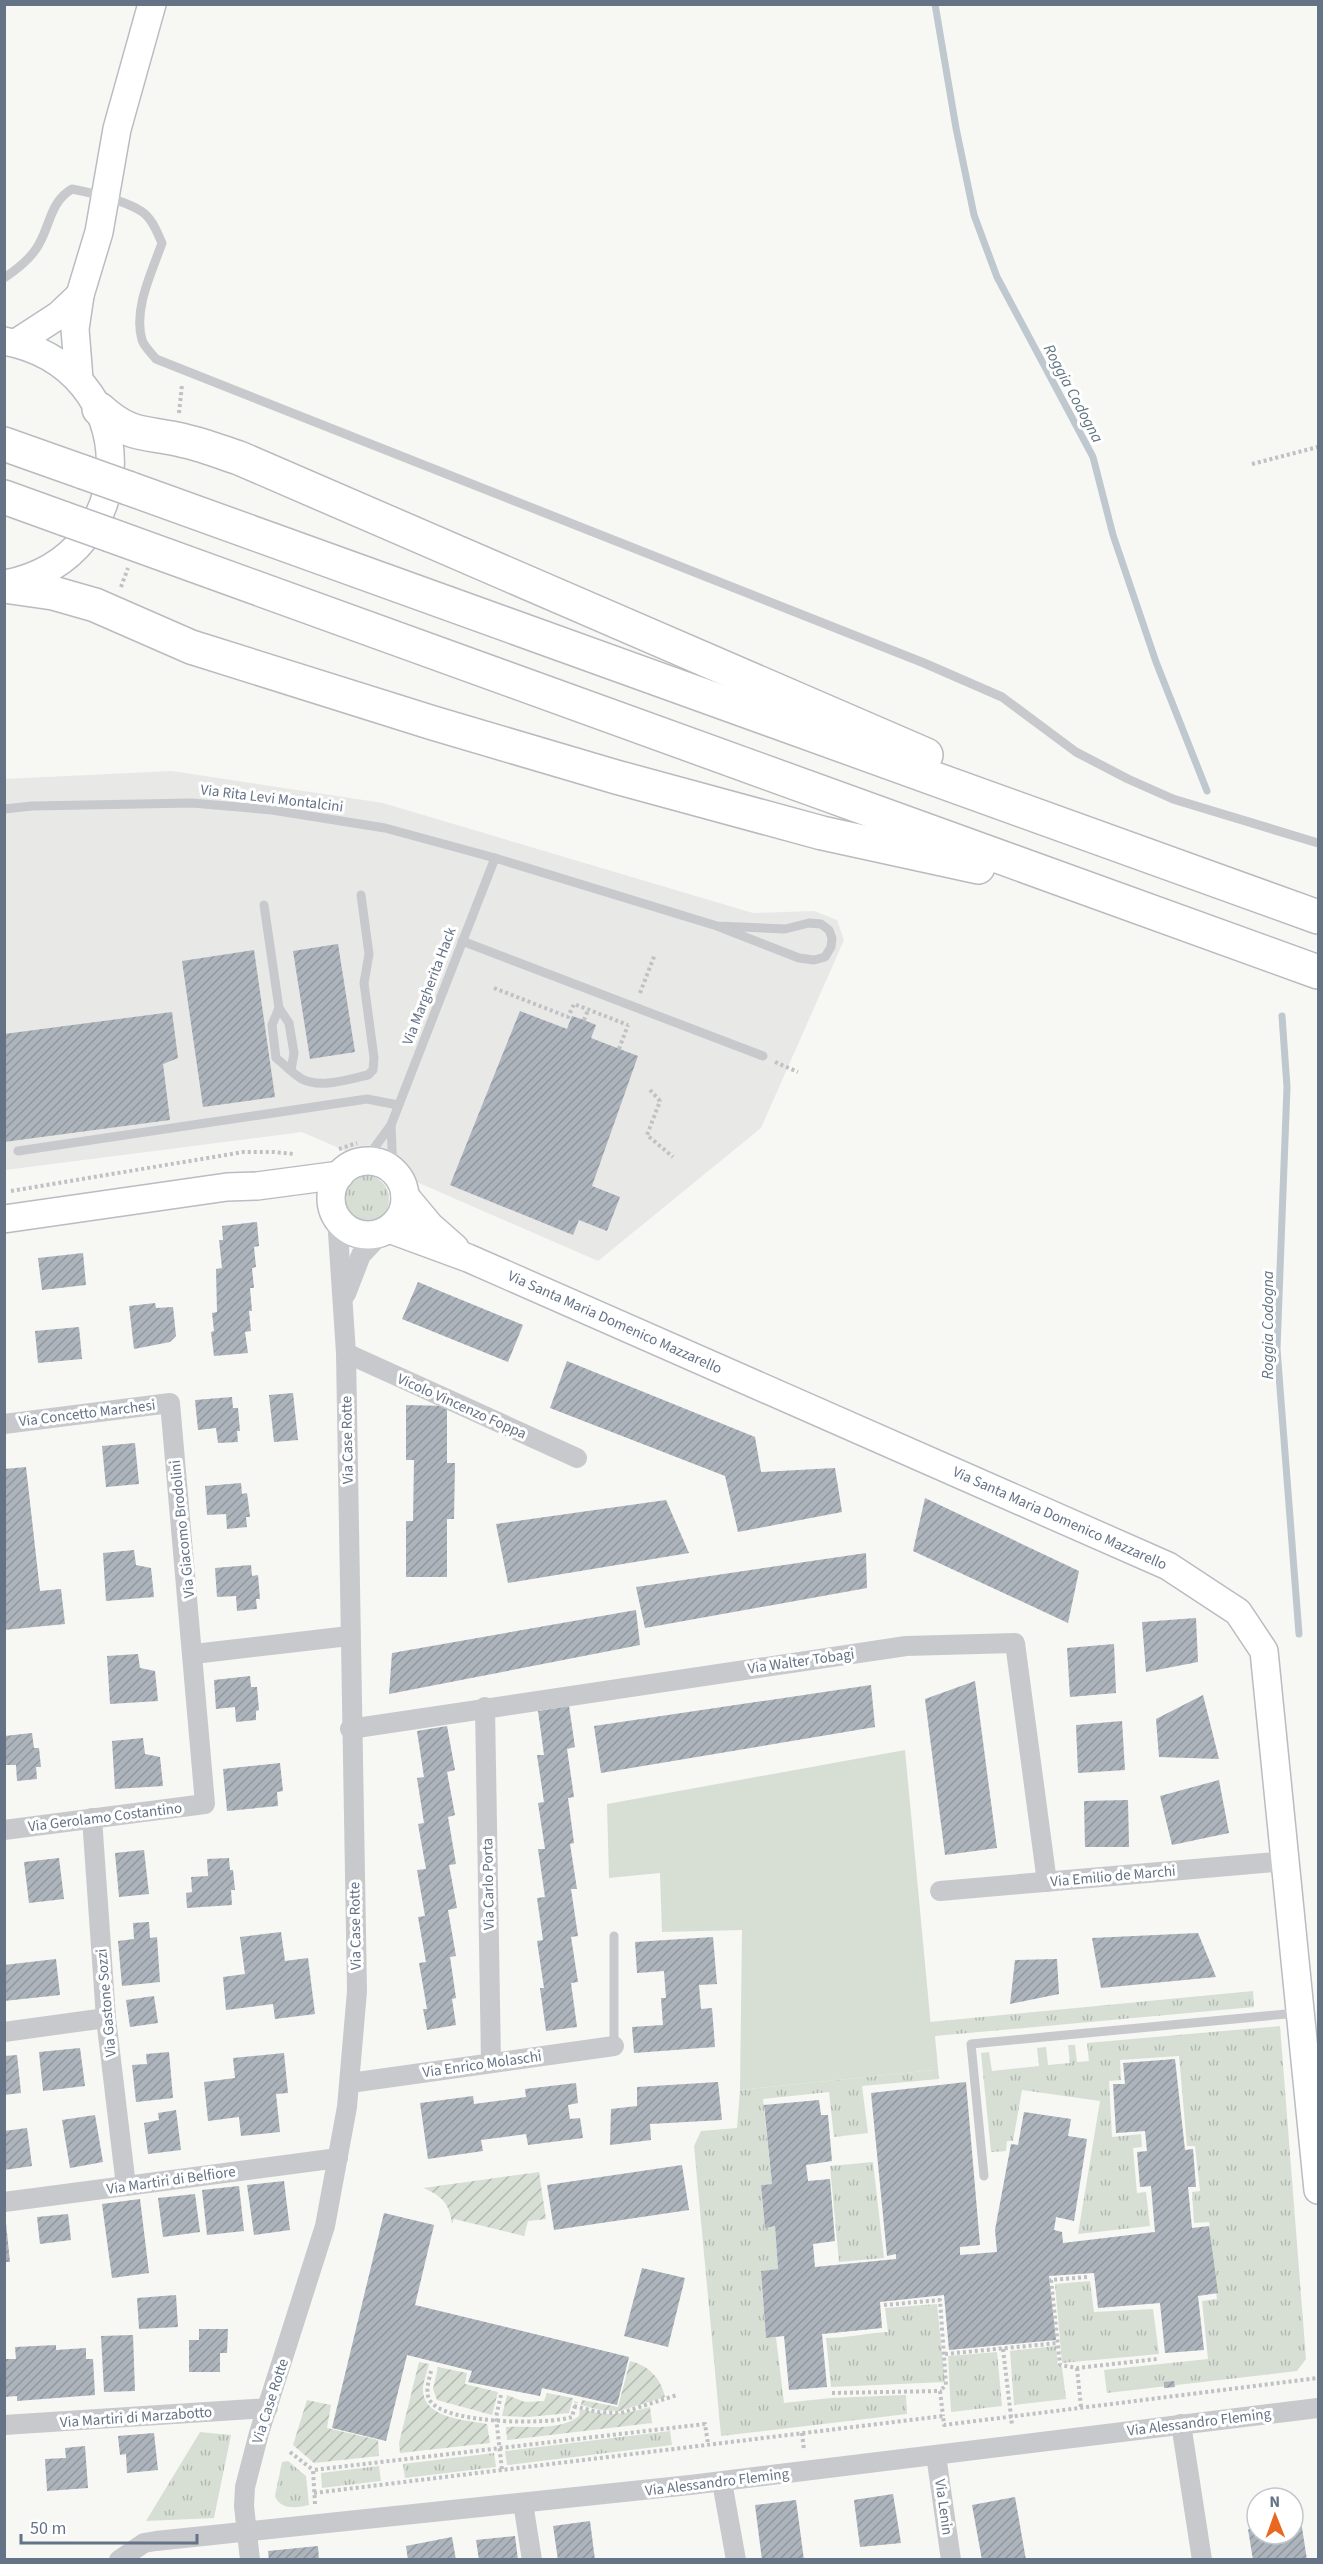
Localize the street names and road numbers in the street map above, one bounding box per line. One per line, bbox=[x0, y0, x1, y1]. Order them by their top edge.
street label: Via Rita Levi Montalcini bbox=[199, 779, 345, 818]
street label: Via Margherita Hack bbox=[397, 924, 462, 1048]
street label: Via Santa Maria Domenico Mazzarello bbox=[504, 1266, 725, 1379]
street label: Vicolo Vincenzo Foppa bbox=[394, 1368, 530, 1444]
street label: Via Concetto Marchesi bbox=[18, 1395, 157, 1432]
street label: Via Case Rotte bbox=[336, 1396, 359, 1484]
street label: Via Giacomo Brodolini bbox=[165, 1459, 200, 1599]
street label: Via Santa Maria Domenico Mazzarello bbox=[949, 1462, 1170, 1575]
street label: Via Walter Tobagi bbox=[746, 1644, 856, 1679]
street label: Via Gerolamo Costantino bbox=[27, 1798, 183, 1837]
street label: Via Carlo Porta bbox=[477, 1838, 500, 1930]
street label: Via Emilio de Marchi bbox=[1050, 1861, 1177, 1892]
street label: Via Case Rotte bbox=[344, 1882, 367, 1970]
street label: Via Gastone Sozzi bbox=[91, 1948, 122, 2058]
street label: Via Enrico Molaschi bbox=[421, 2046, 543, 2083]
street label: Via Martiri di Belfiore bbox=[105, 2161, 237, 2200]
street label: Via Case Rotte bbox=[247, 2356, 294, 2446]
street label: Via Martiri di Marzabotto bbox=[59, 2402, 213, 2433]
street label: Via Alessandro Fleming bbox=[1126, 2403, 1273, 2442]
street label: Via Alessandro Fleming bbox=[644, 2463, 791, 2502]
street label: Via Lenin bbox=[929, 2478, 958, 2537]

